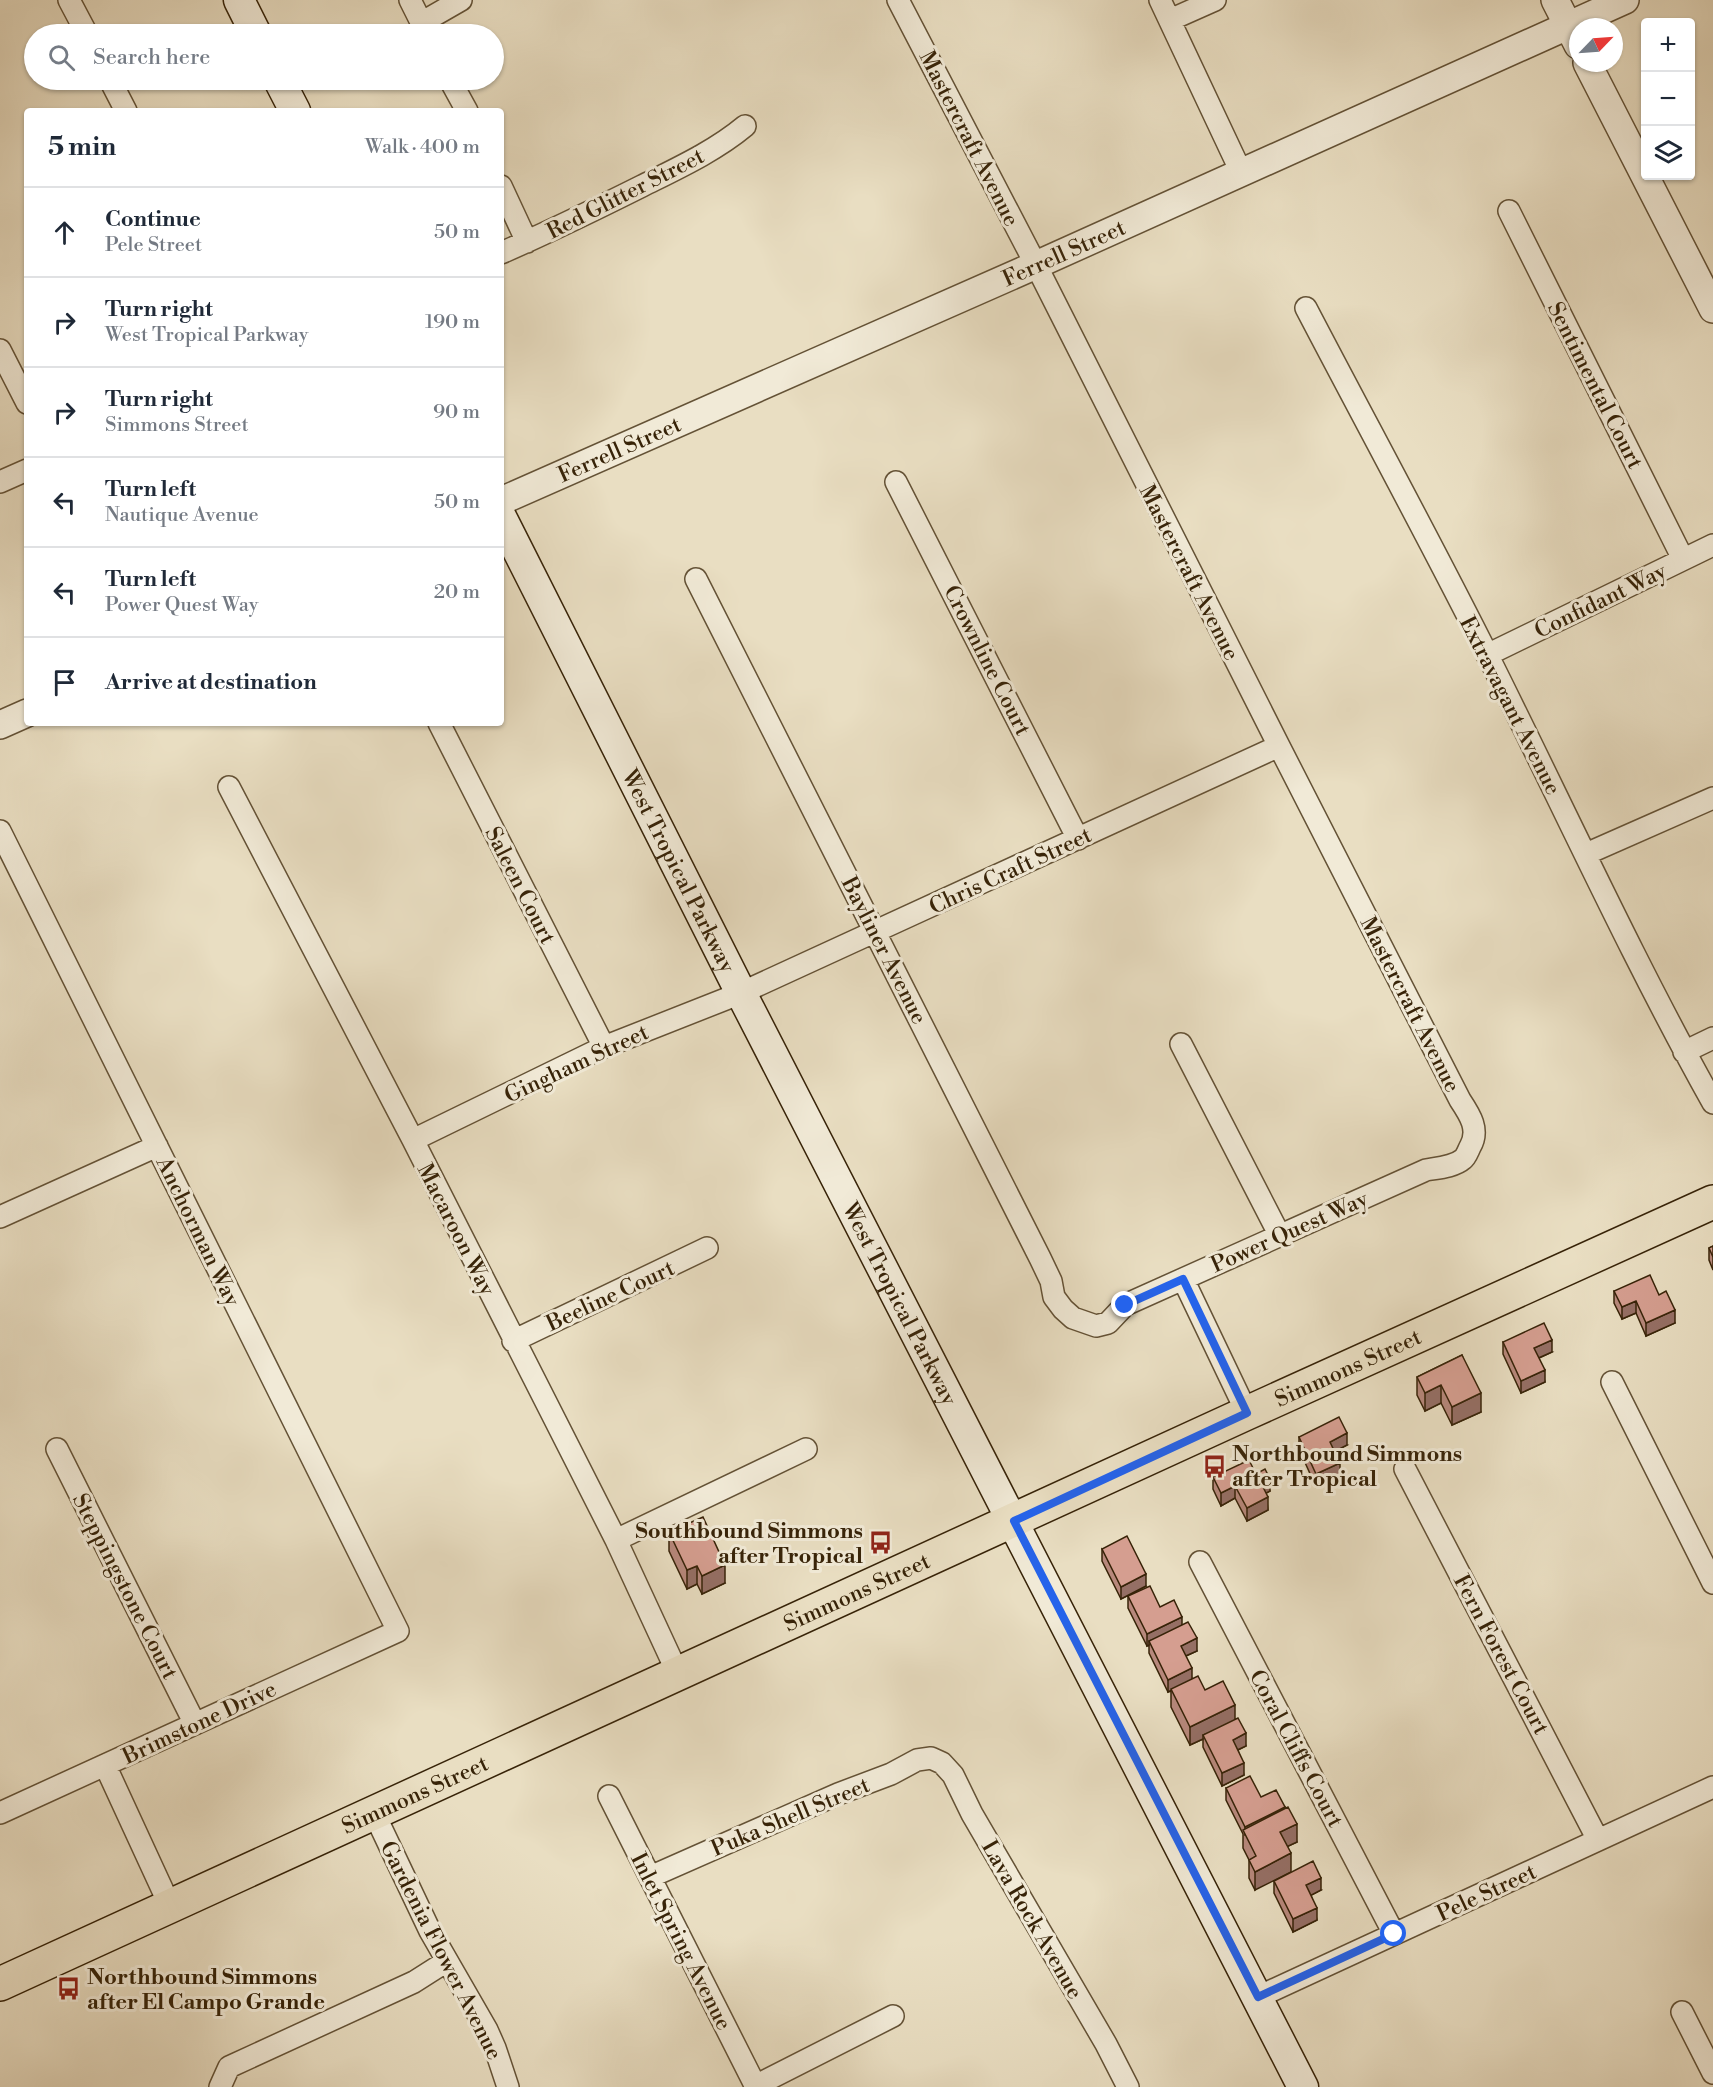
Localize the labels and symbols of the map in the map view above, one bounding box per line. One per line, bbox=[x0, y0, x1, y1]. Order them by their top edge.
north arrow bbox=[1569, 18, 1623, 72]
street label: Mastercraft Avenue bbox=[913, 46, 1025, 231]
street label: Red Glitter Street bbox=[542, 143, 709, 246]
street label: Ferrell Street bbox=[998, 214, 1130, 293]
street label: Sentimental Court bbox=[1541, 298, 1648, 474]
street label: Ferrell Street bbox=[554, 411, 686, 489]
street label: Mastercraft Avenue bbox=[1133, 480, 1245, 665]
street label: Confidant Way bbox=[1530, 558, 1671, 645]
street label: Crownline Court bbox=[937, 581, 1036, 741]
street label: Extravagant Avenue bbox=[1453, 612, 1566, 800]
street label: West Tropical Parkway bbox=[615, 764, 741, 978]
street label: Saleen Court bbox=[479, 822, 561, 949]
street label: Chris Craft Street bbox=[925, 822, 1096, 921]
street label: Bayliner Avenue bbox=[834, 872, 932, 1029]
street label: Mastercraft Avenue bbox=[1354, 912, 1466, 1097]
street label: Gingham Street bbox=[500, 1019, 653, 1110]
street label: Anchorman Way bbox=[149, 1152, 246, 1311]
street label: Macaroon Way bbox=[411, 1159, 501, 1301]
street label: Power Quest Way bbox=[1207, 1186, 1373, 1279]
street label: West Tropical Parkway bbox=[835, 1197, 962, 1410]
street label: Beeline Court bbox=[541, 1255, 679, 1338]
route end bbox=[1111, 1291, 1137, 1317]
street label: Simmons Street bbox=[1271, 1324, 1426, 1414]
place label: Northbound Simmons after Tropical bbox=[1232, 1441, 1462, 1493]
bus stop icon: Northbound Simmons after Tropical bbox=[1201, 1453, 1227, 1479]
street label: Steppingstone Court bbox=[66, 1489, 183, 1684]
place label: Southbound Simmons after Tropical bbox=[635, 1518, 863, 1570]
bus stop icon: Southbound Simmons after Tropical bbox=[868, 1530, 894, 1556]
street label: Simmons Street bbox=[780, 1548, 935, 1638]
street label: Fern Forest Court bbox=[1447, 1570, 1554, 1740]
street label: Coral Cliffs Court bbox=[1243, 1665, 1349, 1832]
street label: Brimstone Drive bbox=[118, 1676, 281, 1771]
street label: Simmons Street bbox=[338, 1750, 493, 1841]
street label: Puka Shell Street bbox=[707, 1772, 874, 1863]
street label: Lava Rock Avenue bbox=[975, 1835, 1088, 2004]
street label: Gardenia Flower Avenue bbox=[374, 1837, 508, 2065]
street label: Inlet Spring Avenue bbox=[624, 1848, 737, 2035]
street label: Pele Street bbox=[1433, 1859, 1541, 1928]
route start bbox=[1380, 1920, 1406, 1946]
place label: Northbound Simmons after El Campo Grande bbox=[87, 1964, 325, 2016]
bus stop icon: Northbound Simmons after El Campo Grande bbox=[56, 1976, 82, 2002]

